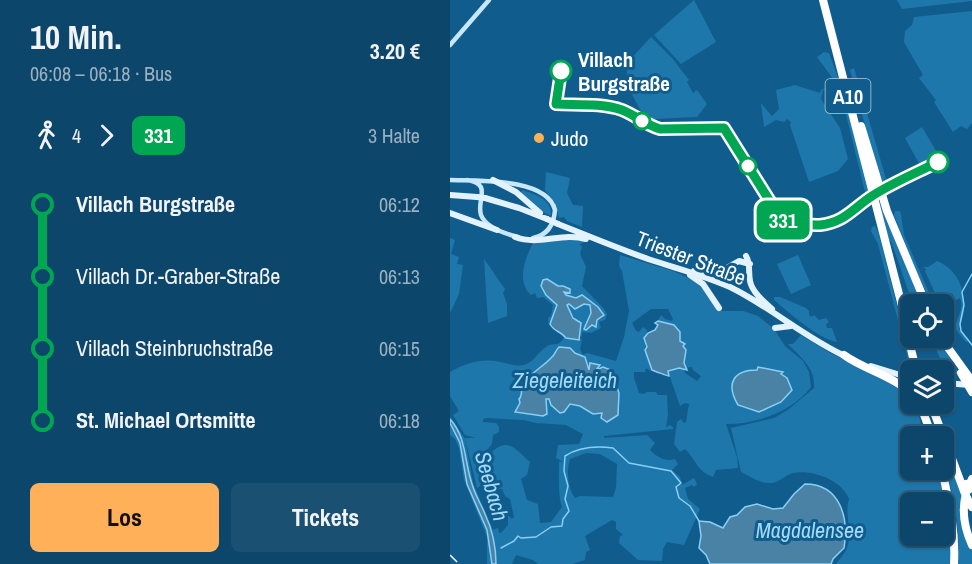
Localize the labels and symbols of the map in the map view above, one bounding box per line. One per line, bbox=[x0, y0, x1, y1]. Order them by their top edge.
place label: Villach Burgstraße bbox=[578, 45, 670, 98]
marker: Villach Burgstraße bbox=[550, 60, 572, 82]
road number: A10 bbox=[826, 79, 870, 113]
unlabelled marker bbox=[633, 112, 651, 130]
place label: Judo bbox=[551, 124, 588, 153]
marker: Judo bbox=[532, 131, 546, 145]
unlabelled marker bbox=[927, 151, 949, 173]
unlabelled marker bbox=[739, 157, 757, 175]
line badge: 331 bbox=[748, 200, 818, 240]
street label: Triester Straße bbox=[632, 224, 750, 292]
water label: Ziegeleiteich bbox=[512, 365, 617, 395]
water label: Seebach bbox=[468, 448, 516, 524]
water label: Magdalensee bbox=[756, 515, 864, 545]

